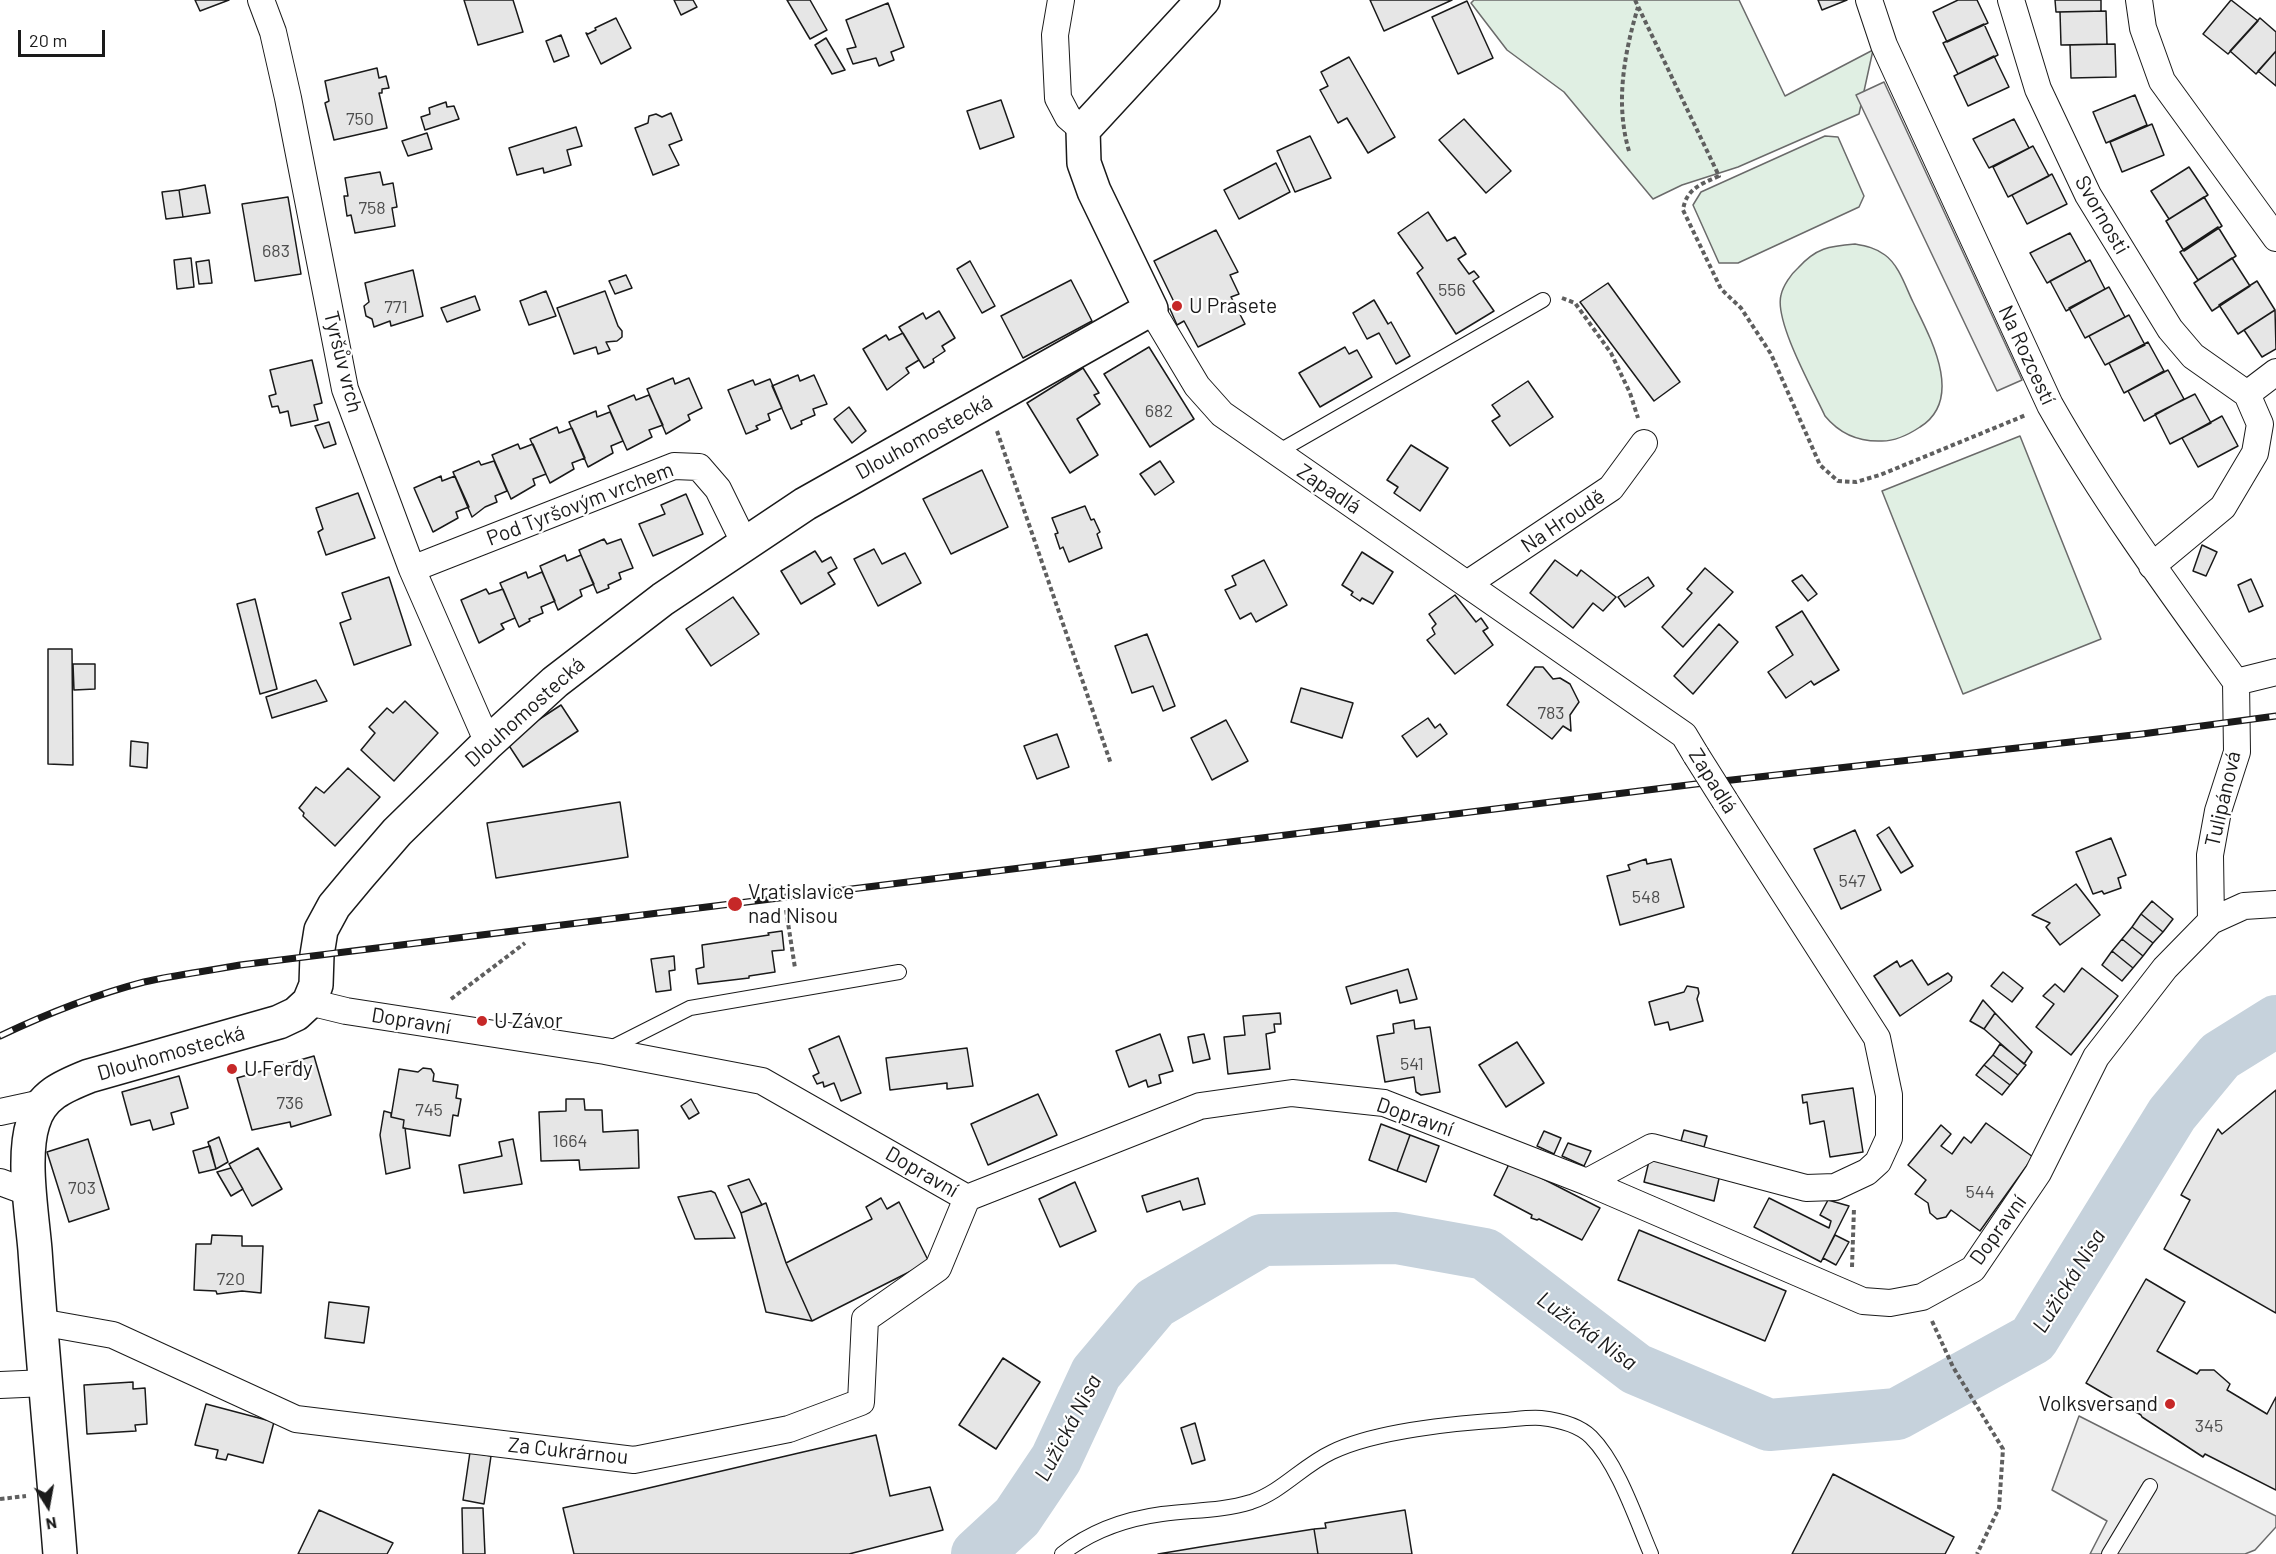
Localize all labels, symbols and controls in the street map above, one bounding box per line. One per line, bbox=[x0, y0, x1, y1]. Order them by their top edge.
scale bar bbox=[21, 18, 108, 56]
text: 20 m bbox=[29, 29, 67, 51]
house number: 750 bbox=[346, 108, 374, 130]
street label: Svornosti bbox=[2069, 171, 2135, 259]
house number: 758 bbox=[358, 197, 386, 219]
house number: 683 bbox=[262, 240, 290, 262]
house number: 556 bbox=[1438, 279, 1466, 301]
place label: U Prasete bbox=[1189, 293, 1277, 319]
house number: 771 bbox=[384, 296, 408, 318]
marker: U Prasete bbox=[1170, 299, 1184, 313]
street label: Na Rozcestí bbox=[1993, 301, 2061, 409]
street label: Tyršův vrch bbox=[318, 309, 368, 415]
street label: Dlouhomostecká bbox=[851, 389, 997, 485]
house number: 682 bbox=[1145, 400, 1173, 422]
street label: Pod Tyršovým vrchem bbox=[483, 457, 677, 551]
street label: Zapadlá bbox=[1292, 459, 1366, 519]
street label: Na Hroudě bbox=[1516, 484, 1610, 558]
street label: Dlouhomostecká bbox=[460, 652, 590, 772]
house number: 783 bbox=[1537, 702, 1565, 724]
street label: Zapadlá bbox=[1683, 744, 1743, 818]
street label: Tulipánová bbox=[2200, 749, 2246, 849]
house number: 547 bbox=[1838, 870, 1866, 892]
place label: Vratislavice nad Nisou bbox=[748, 879, 854, 929]
house number: 548 bbox=[1632, 886, 1660, 908]
marker: Vratislavice nad Nisou bbox=[726, 895, 744, 913]
street label: Dopravní bbox=[370, 1002, 452, 1040]
place label: U Závor bbox=[494, 1008, 563, 1034]
marker: U Závor bbox=[475, 1014, 489, 1028]
street label: Dlouhomostecká bbox=[94, 1020, 248, 1086]
house number: 541 bbox=[1400, 1053, 1424, 1075]
place label: U Ferdy bbox=[244, 1056, 313, 1082]
marker: U Ferdy bbox=[225, 1062, 239, 1076]
house number: 736 bbox=[276, 1092, 304, 1114]
street label: Dopravní bbox=[1373, 1092, 1457, 1142]
house number: 745 bbox=[415, 1099, 443, 1121]
house number: 1664 bbox=[553, 1130, 587, 1152]
street label: Dopravní bbox=[881, 1141, 963, 1203]
house number: 703 bbox=[68, 1177, 96, 1199]
house number: 544 bbox=[1965, 1181, 1995, 1203]
street label: Dopravní bbox=[1964, 1190, 2032, 1270]
water label: Lužická Nisa bbox=[2027, 1224, 2111, 1338]
house number: 720 bbox=[217, 1268, 245, 1290]
water label: Lužická Nisa bbox=[1532, 1286, 1642, 1376]
water label: Lužická Nisa bbox=[1029, 1370, 1107, 1486]
place label: Volksversand bbox=[2039, 1391, 2158, 1417]
marker: Volksversand bbox=[2163, 1397, 2177, 1411]
house number: 345 bbox=[2195, 1415, 2223, 1437]
street label: Za Cukrárnou bbox=[507, 1432, 629, 1470]
north arrow bbox=[18, 1476, 78, 1536]
text: N bbox=[45, 1514, 59, 1534]

